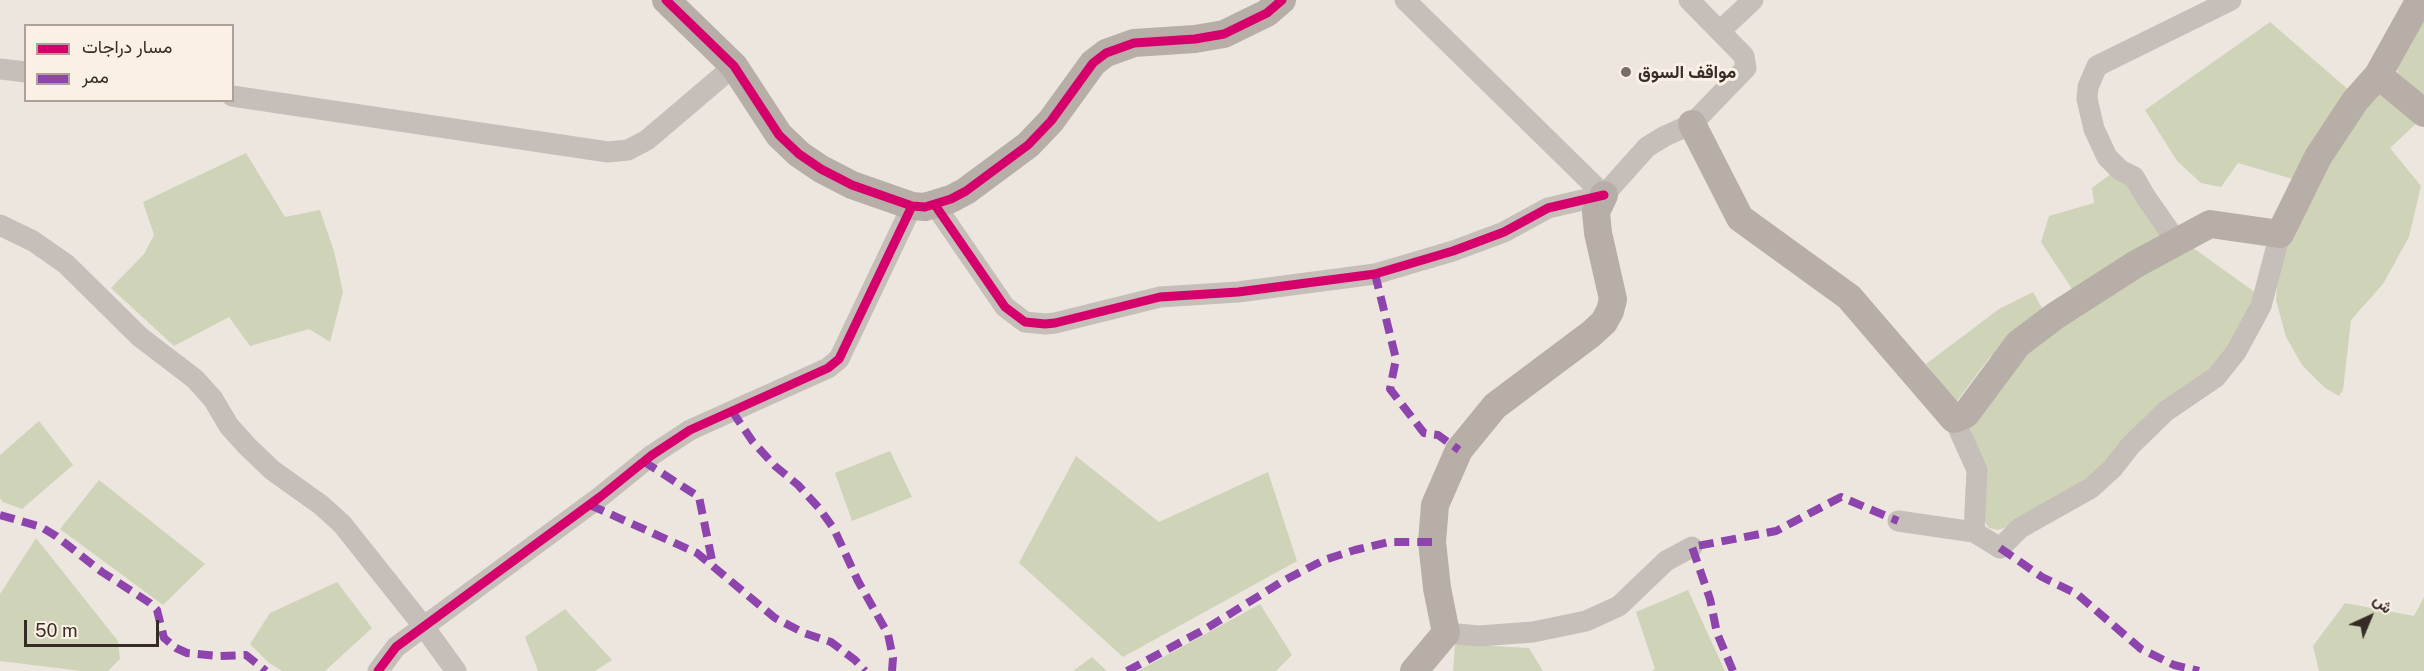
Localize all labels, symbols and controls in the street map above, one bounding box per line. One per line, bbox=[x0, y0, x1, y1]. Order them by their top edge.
legend bbox=[24, 24, 234, 102]
text: مسار دراجات bbox=[82, 36, 172, 57]
place label: مواقف السوق bbox=[1638, 61, 1736, 83]
marker: مواقف السوق bbox=[1619, 65, 1633, 79]
text: ممر bbox=[82, 66, 109, 87]
north arrow bbox=[2340, 587, 2400, 647]
text: ش bbox=[2369, 590, 2396, 617]
scale bar bbox=[27, 608, 162, 646]
text: 50 m bbox=[35, 620, 78, 641]

